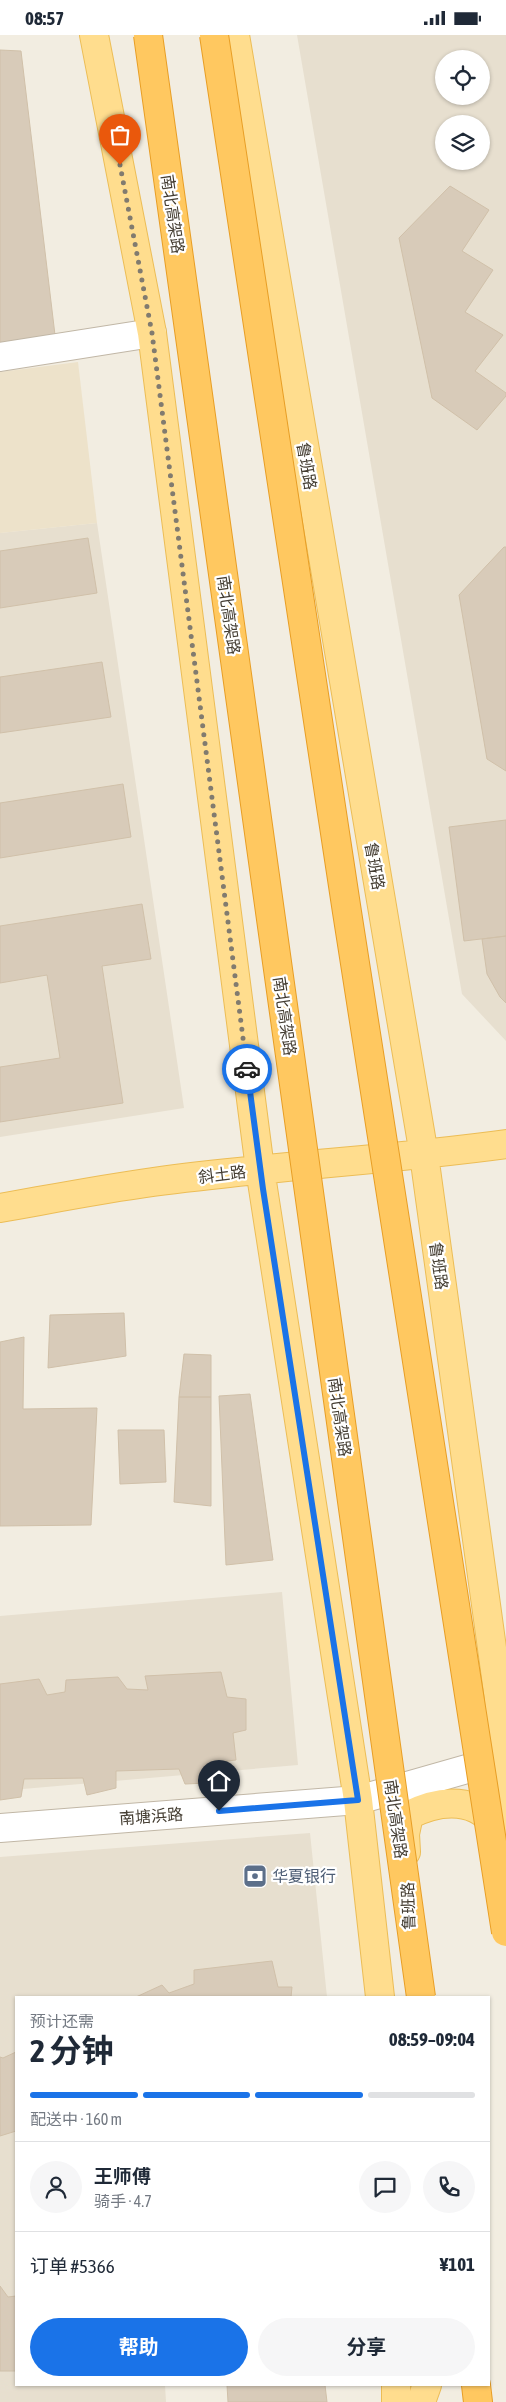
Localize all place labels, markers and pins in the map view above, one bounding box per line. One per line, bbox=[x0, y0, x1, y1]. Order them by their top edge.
pin bbox=[99, 114, 141, 165]
pin bbox=[198, 1760, 240, 1811]
bank icon: 华夏银行 bbox=[242, 1863, 268, 1889]
place label: 华夏银行 bbox=[272, 1867, 336, 1885]

